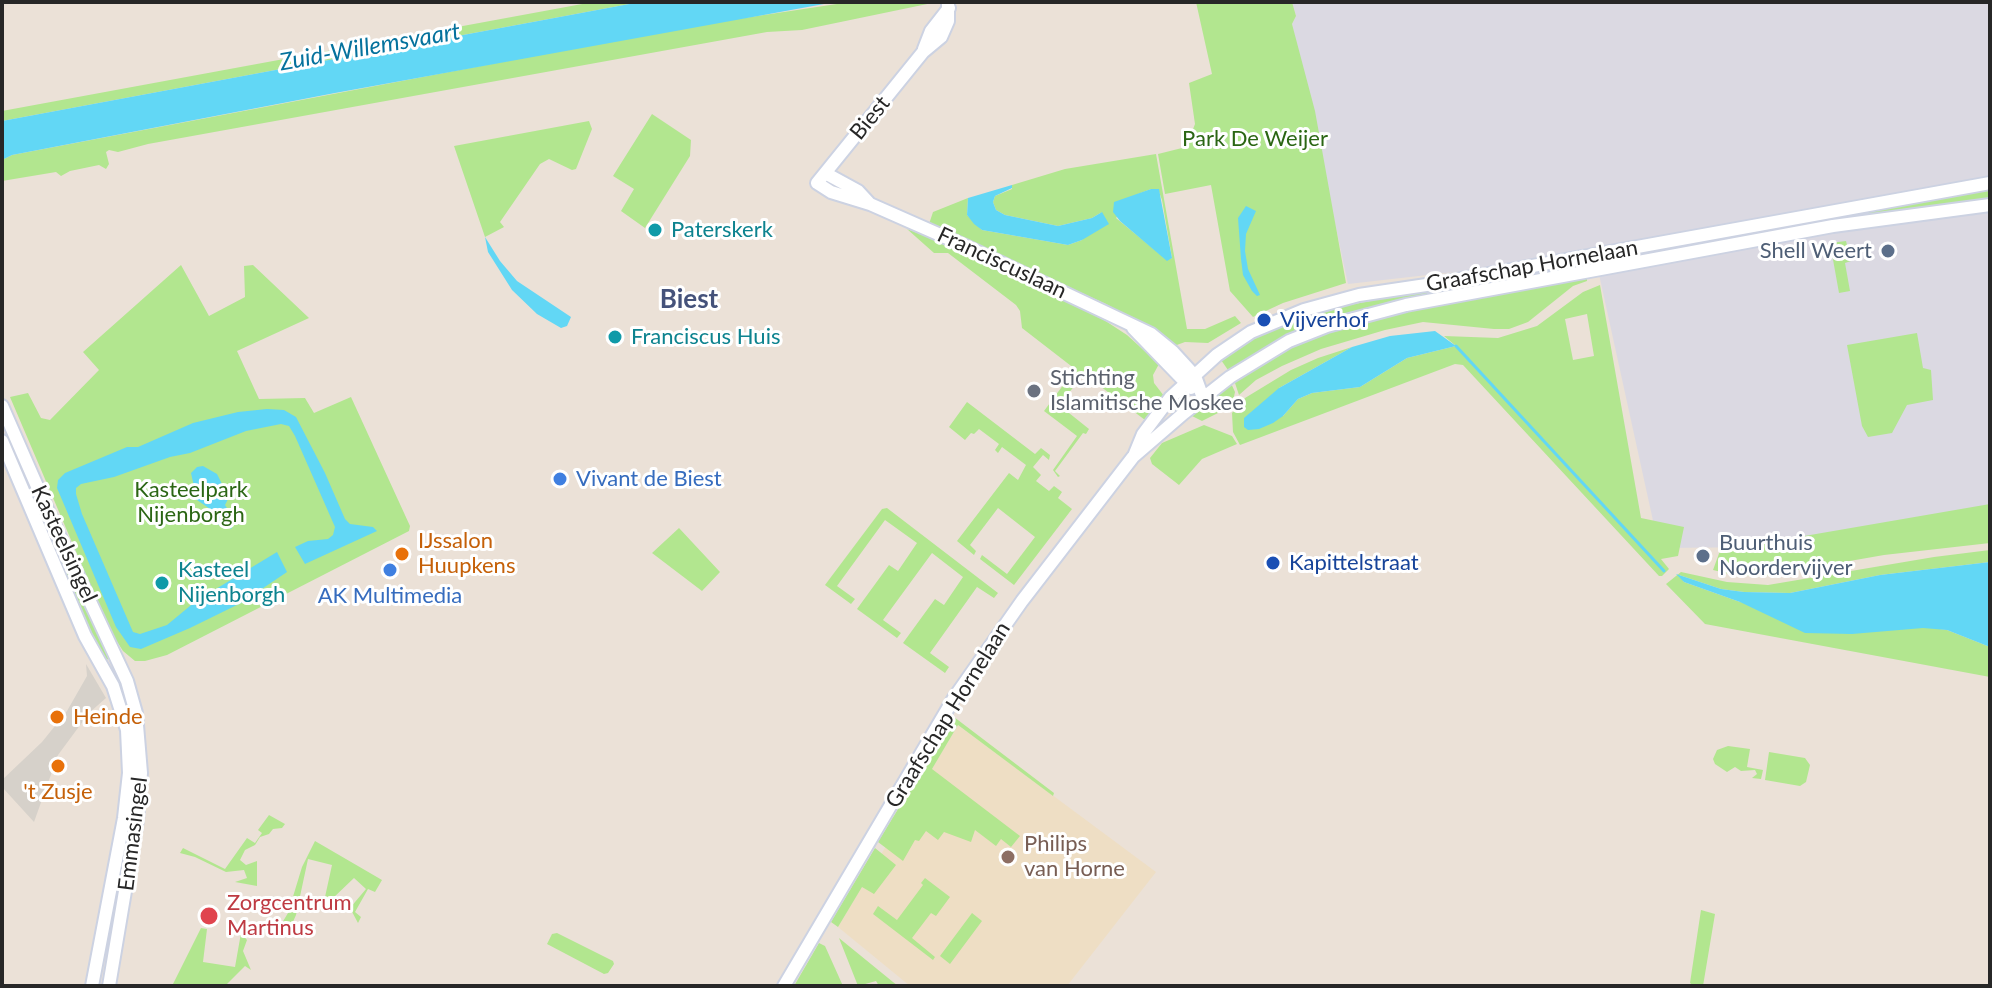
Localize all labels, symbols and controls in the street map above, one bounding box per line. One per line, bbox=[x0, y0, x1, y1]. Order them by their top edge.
water label: Zuid-Willemsvaart bbox=[277, 17, 463, 77]
street label: Biest bbox=[845, 91, 895, 145]
park label: Park De Weijer bbox=[1182, 126, 1328, 152]
place label: Paterskerk bbox=[671, 217, 773, 243]
marker: Paterskerk bbox=[646, 221, 664, 239]
street label: Franciscuslaan bbox=[933, 222, 1071, 304]
street label: Graafschap Hornelaan bbox=[1424, 234, 1640, 298]
place label: Shell Weert bbox=[1760, 238, 1872, 264]
marker: Shell Weert bbox=[1879, 242, 1897, 260]
district label: Biest bbox=[660, 284, 718, 316]
place label: Vijverhof bbox=[1280, 307, 1368, 333]
marker: Vijverhof bbox=[1255, 311, 1273, 329]
place label: Franciscus Huis bbox=[631, 324, 780, 350]
marker: Franciscus Huis bbox=[606, 328, 624, 346]
place label: Stichting Islamitische Moskee bbox=[1050, 365, 1244, 416]
marker: Stichting Islamitische Moskee bbox=[1025, 382, 1043, 400]
place label: Vivant de Biest bbox=[576, 466, 722, 492]
marker: Vivant de Biest bbox=[551, 470, 569, 488]
park label: Kasteelpark Nijenborgh bbox=[134, 477, 248, 528]
street label: Kasteelsingel bbox=[25, 481, 103, 607]
place label: IJssalon Huupkens bbox=[418, 528, 515, 580]
place label: Buurthuis Noordervijver bbox=[1719, 530, 1853, 582]
marker: IJssalon Huupkens bbox=[393, 545, 411, 563]
marker: Buurthuis Noordervijver bbox=[1694, 547, 1712, 565]
place label: Kapittelstraat bbox=[1289, 550, 1419, 576]
marker: Kapittelstraat bbox=[1264, 554, 1282, 572]
place label: Kasteel Nijenborgh bbox=[178, 557, 285, 608]
marker: AK Multimedia bbox=[381, 561, 399, 579]
marker: Kasteel Nijenborgh bbox=[153, 574, 171, 592]
place label: AK Multimedia bbox=[318, 583, 462, 609]
street label: Graafschap Hornelaan bbox=[880, 617, 1016, 813]
place label: Heinde bbox=[73, 704, 143, 730]
marker: Heinde bbox=[48, 708, 66, 726]
marker: 't Zusje bbox=[49, 757, 67, 775]
street label: Emmasingel bbox=[113, 775, 153, 893]
place label: 't Zusje bbox=[23, 779, 93, 805]
place label: Philips van Horne bbox=[1024, 831, 1125, 882]
marker: Philips van Horne bbox=[999, 848, 1017, 866]
place label: Zorgcentrum Martinus bbox=[227, 890, 352, 942]
marker: Zorgcentrum Martinus bbox=[198, 905, 220, 927]

